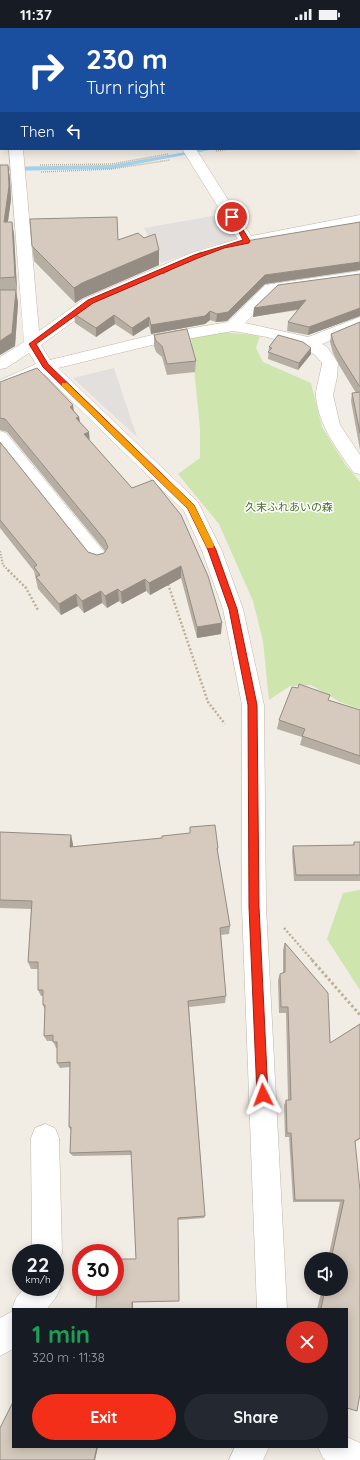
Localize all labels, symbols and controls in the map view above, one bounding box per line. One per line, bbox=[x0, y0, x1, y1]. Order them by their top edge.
text: 11:37 bbox=[20, 5, 52, 24]
text: 230 m bbox=[86, 41, 168, 76]
icon: right bbox=[20, 44, 72, 96]
text: Turn right bbox=[86, 76, 166, 99]
icon: left bbox=[63, 120, 85, 142]
text: Then bbox=[20, 122, 55, 141]
pin bbox=[215, 200, 249, 234]
icon: arrive bbox=[221, 206, 243, 228]
park label: 久末ふれあいの森 bbox=[245, 500, 333, 514]
position arrow bbox=[242, 1074, 284, 1116]
speed limit sign: 30 bbox=[72, 1244, 124, 1296]
text: 22 bbox=[27, 1252, 49, 1277]
map controls bbox=[304, 1252, 348, 1296]
button: sound bbox=[304, 1252, 348, 1296]
text: km/h bbox=[25, 1273, 51, 1286]
text: 1 min bbox=[32, 1319, 90, 1349]
button: close bbox=[286, 1321, 328, 1363]
text: 320 m · 11:38 bbox=[32, 1349, 105, 1365]
button: Exit bbox=[32, 1394, 176, 1440]
button: Share bbox=[184, 1394, 328, 1440]

